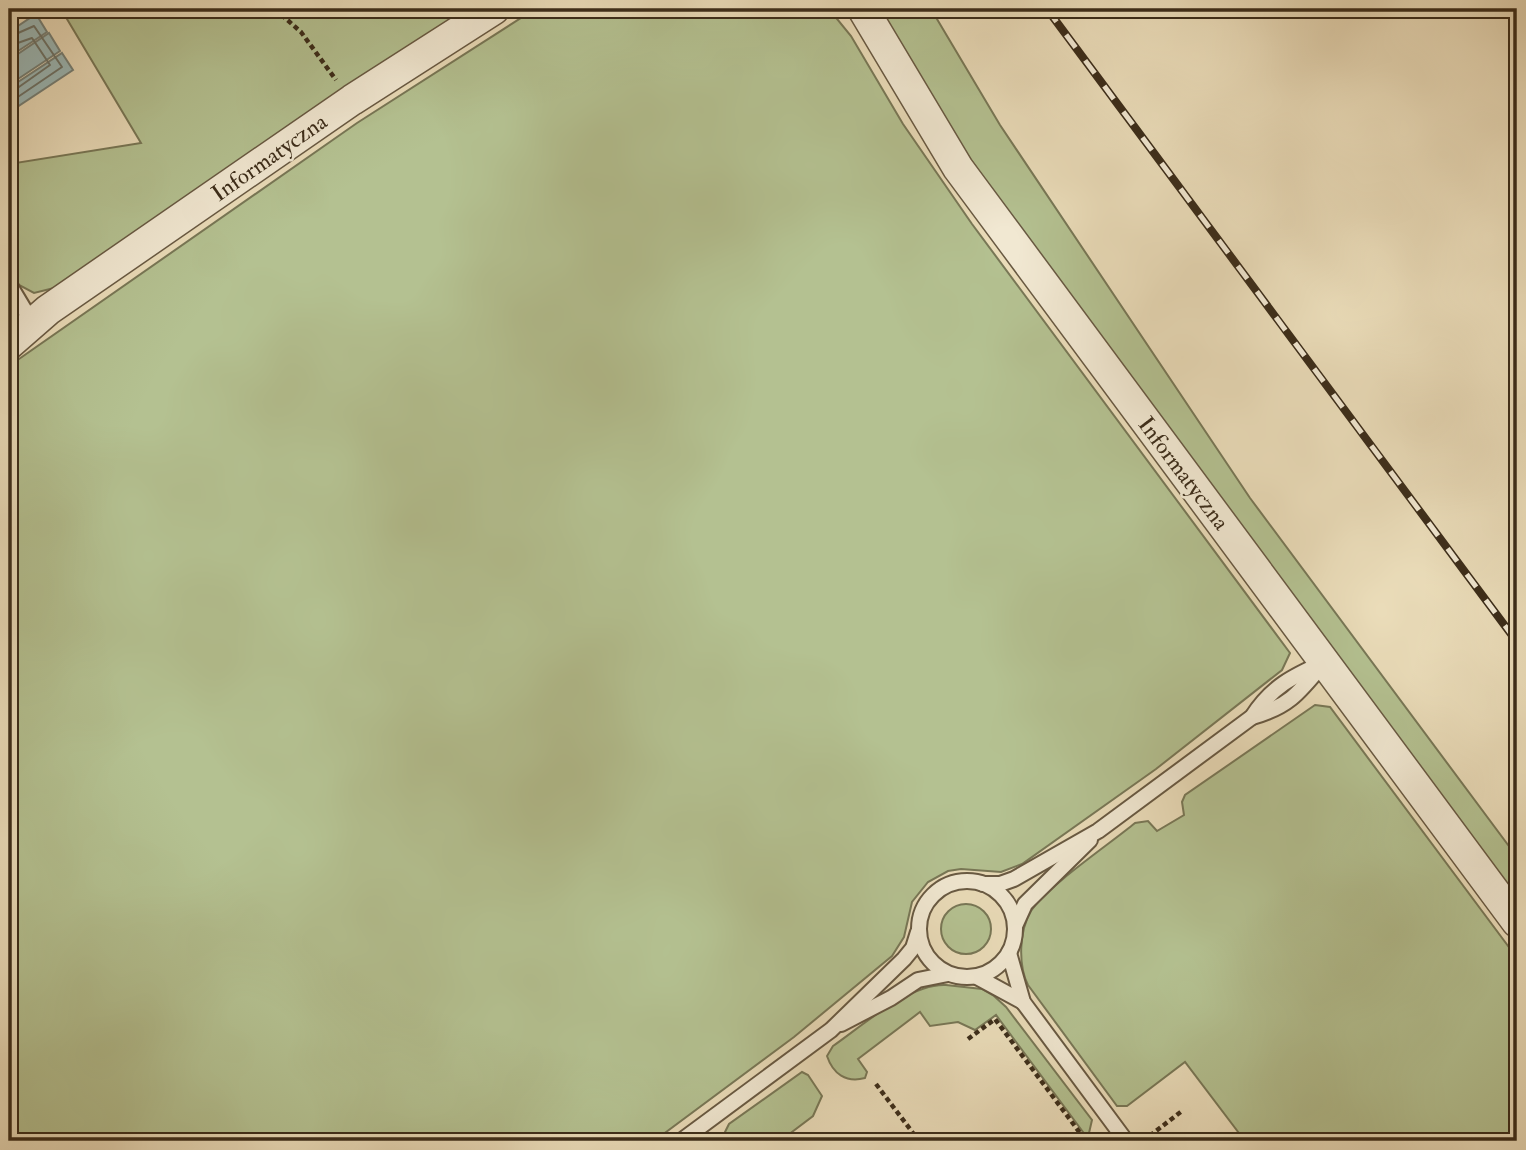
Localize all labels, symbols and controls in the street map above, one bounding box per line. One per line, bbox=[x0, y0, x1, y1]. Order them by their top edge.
street label: Informatyczna bbox=[206, 107, 333, 208]
street label: Informatyczna bbox=[1132, 411, 1236, 536]

